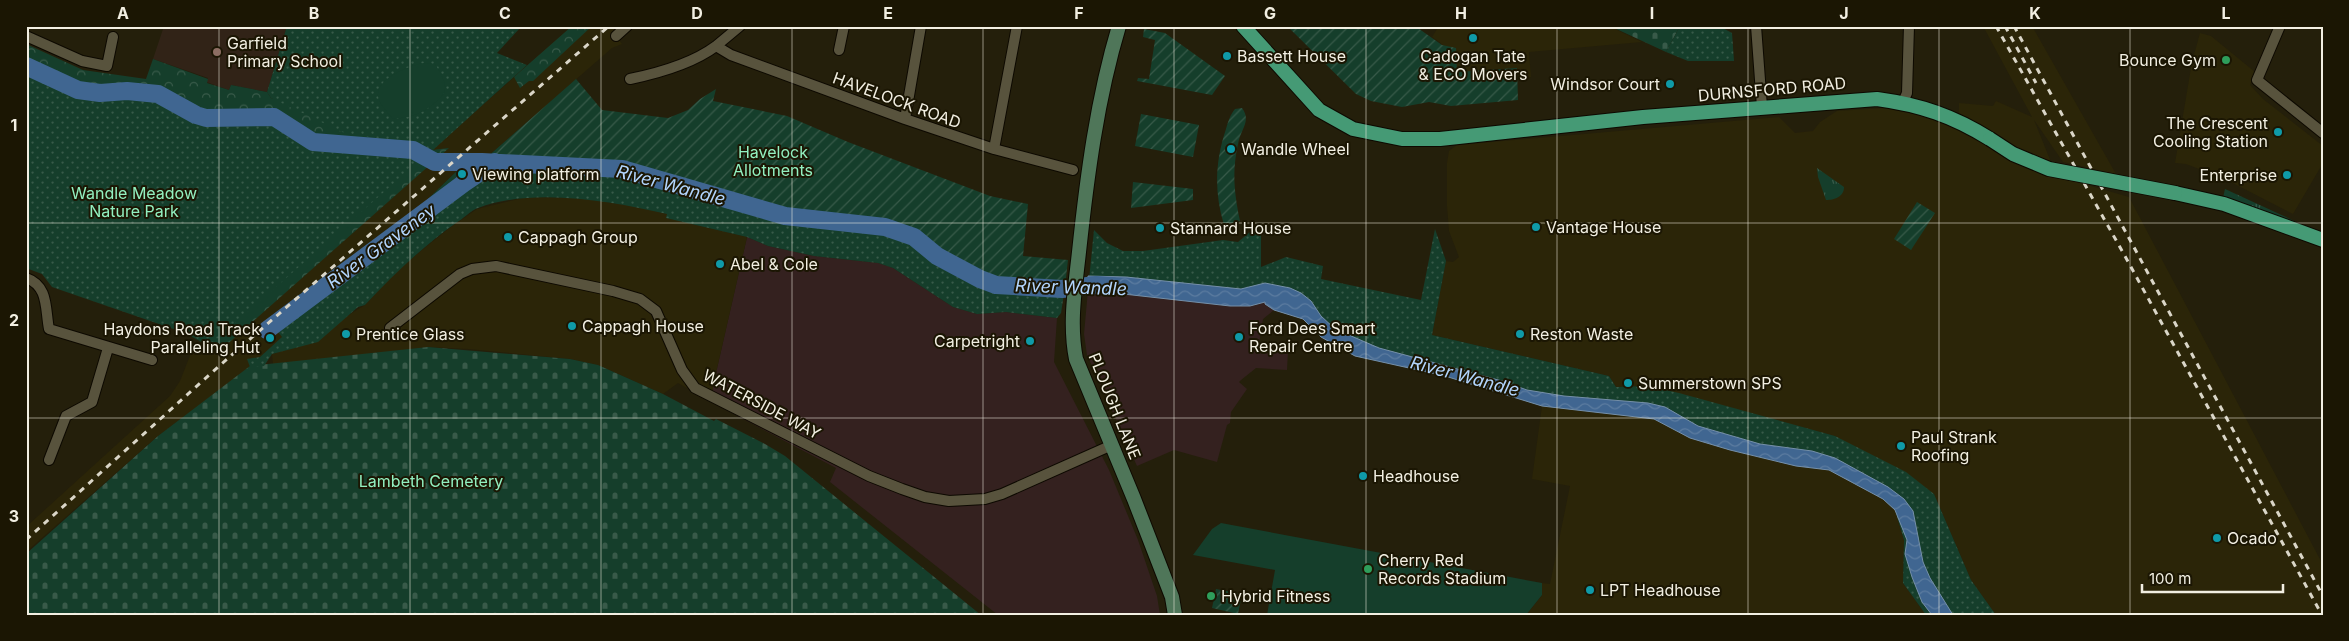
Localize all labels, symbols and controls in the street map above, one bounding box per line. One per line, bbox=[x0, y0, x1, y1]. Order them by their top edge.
text: A bbox=[117, 3, 129, 23]
text: B bbox=[309, 3, 319, 23]
text: C bbox=[499, 3, 511, 23]
text: D bbox=[691, 3, 703, 23]
text: E bbox=[883, 3, 893, 23]
text: F bbox=[1074, 3, 1084, 23]
text: G bbox=[1264, 3, 1276, 23]
text: H bbox=[1455, 3, 1467, 23]
text: I bbox=[1650, 3, 1654, 23]
text: J bbox=[1839, 3, 1849, 23]
text: K bbox=[2029, 3, 2041, 23]
text: L bbox=[2221, 3, 2231, 23]
marker: Cadogan Tate & ECO Movers bbox=[1467, 32, 1479, 44]
place label: Garfield Primary School bbox=[227, 33, 342, 71]
marker: Garfield Primary School bbox=[211, 46, 223, 58]
place label: Bassett House bbox=[1237, 46, 1346, 66]
place label: Cadogan Tate & ECO Movers bbox=[1418, 46, 1528, 84]
marker: Bassett House bbox=[1221, 50, 1233, 62]
place label: Bounce Gym bbox=[2119, 50, 2216, 70]
marker: Bounce Gym bbox=[2220, 54, 2232, 66]
street label: HAVELOCK ROAD bbox=[830, 68, 964, 132]
street label: DURNSFORD ROAD bbox=[1697, 73, 1847, 105]
place label: Windsor Court bbox=[1550, 74, 1660, 94]
marker: Windsor Court bbox=[1664, 78, 1676, 90]
place label: The Crescent Cooling Station bbox=[2153, 113, 2268, 151]
text: 1 bbox=[11, 115, 17, 135]
marker: The Crescent Cooling Station bbox=[2272, 126, 2284, 138]
place label: Wandle Wheel bbox=[1241, 139, 1350, 159]
park label: Havelock Allotments bbox=[733, 142, 813, 180]
marker: Wandle Wheel bbox=[1225, 143, 1237, 155]
water label: River Wandle bbox=[614, 160, 728, 210]
place label: Viewing platform bbox=[472, 164, 600, 184]
place label: Enterprise bbox=[2200, 165, 2277, 185]
marker: Viewing platform bbox=[456, 168, 468, 180]
marker: Enterprise bbox=[2281, 169, 2293, 181]
park label: Wandle Meadow Nature Park bbox=[71, 183, 197, 221]
water label: River Graveney bbox=[322, 199, 440, 293]
place label: Vantage House bbox=[1546, 217, 1661, 237]
place label: Stannard House bbox=[1170, 218, 1291, 238]
marker: Vantage House bbox=[1530, 221, 1542, 233]
marker: Stannard House bbox=[1154, 222, 1166, 234]
place label: Cappagh Group bbox=[518, 227, 638, 247]
marker: Cappagh Group bbox=[502, 231, 514, 243]
place label: Abel & Cole bbox=[730, 254, 818, 274]
marker: Abel & Cole bbox=[714, 258, 726, 270]
water label: River Wandle bbox=[1015, 275, 1127, 299]
text: 2 bbox=[9, 310, 19, 330]
place label: Cappagh House bbox=[582, 316, 704, 336]
place label: Ford Dees Smart Repair Centre bbox=[1249, 318, 1375, 356]
place label: Haydons Road Track Paralleling Hut bbox=[103, 319, 260, 357]
marker: Cappagh House bbox=[566, 320, 578, 332]
place label: Prentice Glass bbox=[356, 324, 465, 344]
place label: Reston Waste bbox=[1530, 324, 1633, 344]
marker: Prentice Glass bbox=[340, 328, 352, 340]
marker: Reston Waste bbox=[1514, 328, 1526, 340]
place label: Carpetright bbox=[934, 331, 1020, 351]
marker: Ford Dees Smart Repair Centre bbox=[1233, 331, 1245, 343]
marker: Haydons Road Track Paralleling Hut bbox=[264, 332, 276, 344]
marker: Carpetright bbox=[1024, 335, 1036, 347]
street label: PLOUGH LANE bbox=[1085, 350, 1145, 462]
water label: River Wandle bbox=[1408, 351, 1522, 401]
street label: WATERSIDE WAY bbox=[700, 365, 824, 444]
place label: Summerstown SPS bbox=[1638, 373, 1782, 393]
marker: Summerstown SPS bbox=[1622, 377, 1634, 389]
place label: Paul Strank Roofing bbox=[1911, 427, 1997, 465]
marker: Paul Strank Roofing bbox=[1895, 440, 1907, 452]
place label: Headhouse bbox=[1373, 466, 1459, 486]
marker: Headhouse bbox=[1357, 470, 1369, 482]
park label: Lambeth Cemetery bbox=[359, 471, 503, 491]
text: 3 bbox=[9, 506, 19, 526]
place label: Ocado bbox=[2227, 528, 2277, 548]
marker: Ocado bbox=[2211, 532, 2223, 544]
place label: Cherry Red Records Stadium bbox=[1378, 550, 1506, 588]
scale bar bbox=[2142, 561, 2283, 593]
marker: Cherry Red Records Stadium bbox=[1362, 563, 1374, 575]
text: 100 m bbox=[2149, 569, 2191, 588]
place label: LPT Headhouse bbox=[1600, 580, 1721, 600]
marker: LPT Headhouse bbox=[1584, 584, 1596, 596]
place label: Hybrid Fitness bbox=[1221, 586, 1331, 606]
marker: Hybrid Fitness bbox=[1205, 590, 1217, 602]

